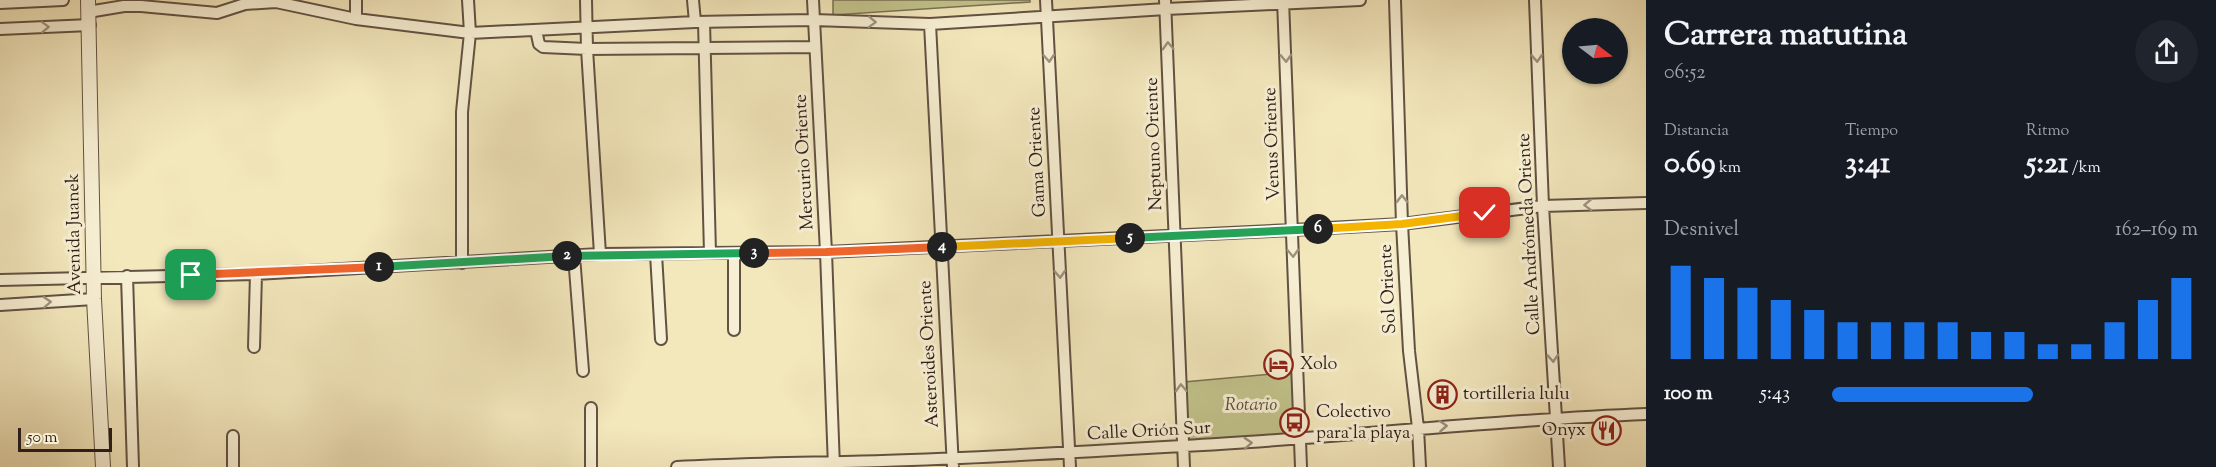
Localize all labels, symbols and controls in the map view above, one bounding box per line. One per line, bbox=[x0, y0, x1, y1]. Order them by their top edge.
text: Carrera matutina bbox=[1664, 12, 1907, 60]
one-way arrow bbox=[868, 16, 877, 28]
north arrow bbox=[1562, 18, 1628, 84]
map controls bbox=[1562, 18, 1628, 84]
button: share bbox=[2135, 20, 2198, 83]
one-way arrow bbox=[40, 21, 49, 34]
one-way arrow bbox=[1161, 41, 1174, 50]
one-way arrow bbox=[1043, 54, 1056, 63]
one-way arrow bbox=[1280, 54, 1292, 63]
one-way arrow bbox=[1531, 54, 1544, 63]
text: 06:52 bbox=[1664, 59, 1706, 88]
street label: Neptuno Oriente bbox=[1140, 77, 1170, 211]
street label: Venus Oriente bbox=[1258, 87, 1288, 201]
street label: Mercurio Oriente bbox=[788, 93, 822, 231]
street label: Gama Oriente bbox=[1022, 106, 1054, 218]
text: Distancia bbox=[1664, 120, 1729, 143]
text: Tiempo bbox=[1845, 120, 1898, 143]
text: Ritmo bbox=[2026, 120, 2069, 143]
street label: Calle Andrómeda Oriente bbox=[1512, 132, 1548, 336]
text: 0.69 bbox=[1664, 143, 1716, 186]
text: 3:41 bbox=[1845, 143, 1890, 186]
text: 5:21 bbox=[2026, 143, 2068, 186]
text: km bbox=[1716, 157, 1741, 180]
text: /km bbox=[2068, 157, 2101, 180]
street label: Avenida Juanek bbox=[61, 173, 89, 295]
pin bbox=[1459, 187, 1510, 238]
one-way arrow bbox=[1395, 195, 1408, 204]
icon: check bbox=[1468, 196, 1501, 229]
one-way arrow bbox=[1583, 198, 1592, 211]
pin: 6 bbox=[1303, 214, 1333, 244]
text: Desnivel bbox=[1664, 216, 1739, 245]
text: 162–169 m bbox=[2115, 216, 2198, 245]
text: 6 bbox=[1314, 217, 1322, 240]
pin: 5 bbox=[1115, 223, 1145, 253]
text: 5 bbox=[1127, 226, 1133, 249]
pin: 4 bbox=[927, 232, 957, 262]
text: 4 bbox=[938, 235, 946, 258]
pin: 3 bbox=[739, 238, 769, 268]
pin: 2 bbox=[552, 241, 582, 271]
text: 3 bbox=[751, 241, 757, 264]
street label: Sol Oriente bbox=[1374, 243, 1404, 335]
text: 2 bbox=[563, 244, 571, 267]
pin bbox=[165, 249, 216, 300]
one-way arrow bbox=[1287, 249, 1299, 258]
pin: 1 bbox=[364, 252, 394, 282]
text: 1 bbox=[376, 255, 382, 278]
icon: arrive bbox=[174, 258, 207, 291]
one-way arrow bbox=[1054, 270, 1067, 279]
street label: Asteroides Oriente bbox=[913, 280, 947, 428]
one-way arrow bbox=[42, 295, 51, 308]
hotel icon: Xolo bbox=[1263, 349, 1295, 381]
place label: Xolo bbox=[1300, 352, 1338, 378]
one-way arrow bbox=[1547, 354, 1560, 363]
building icon: tortilleria lulu bbox=[1426, 379, 1458, 411]
text: 100 m bbox=[1664, 380, 1713, 409]
text: 5:43 bbox=[1760, 380, 1790, 409]
place label: tortilleria lulu bbox=[1463, 382, 1570, 408]
one-way arrow bbox=[1174, 383, 1187, 392]
park label: Rotario bbox=[1225, 393, 1277, 419]
place label: Colectivo para la playa bbox=[1316, 400, 1410, 447]
bus stop icon: Colectivo para la playa bbox=[1279, 407, 1311, 439]
restaurant icon: Onyx bbox=[1591, 415, 1623, 447]
street label: Calle Orión Sur bbox=[1086, 416, 1212, 448]
place label: Onyx bbox=[1542, 418, 1586, 444]
one-way arrow bbox=[1438, 420, 1447, 433]
scale bar bbox=[18, 425, 112, 452]
text: 50 m bbox=[27, 427, 58, 450]
one-way arrow bbox=[1244, 436, 1253, 449]

